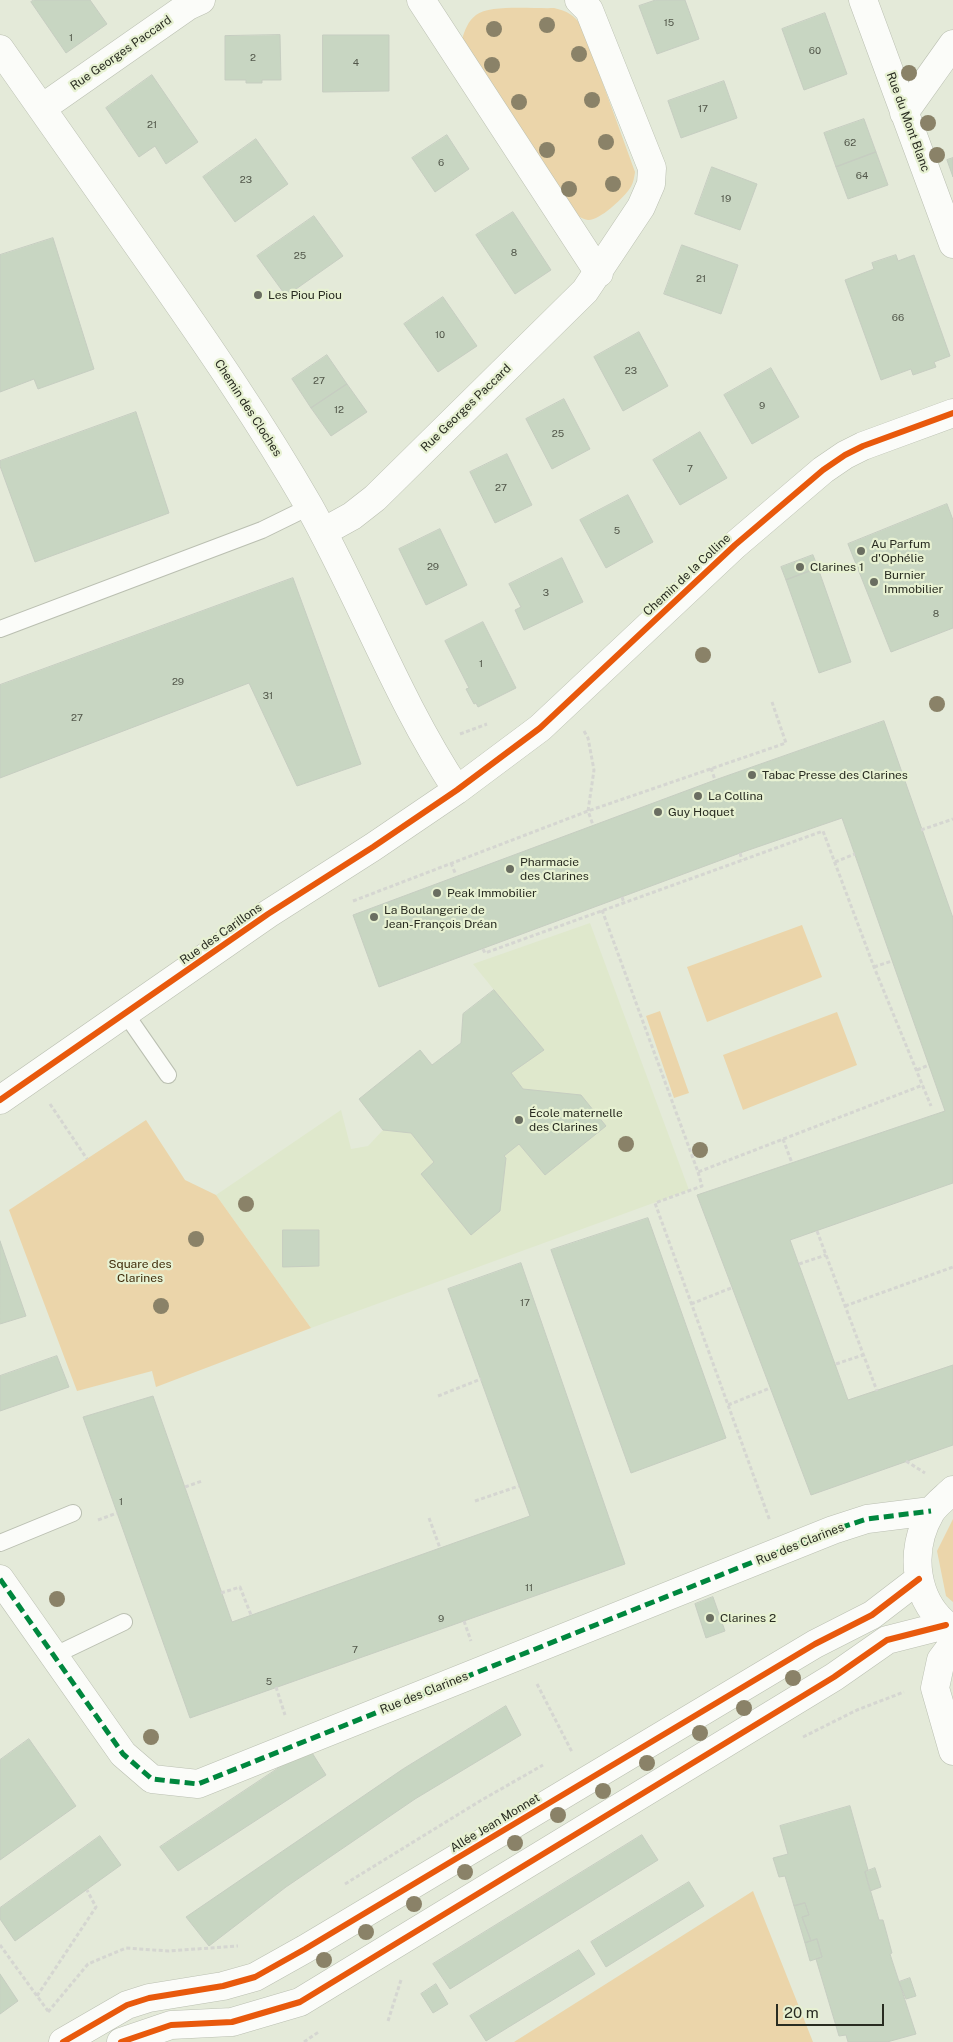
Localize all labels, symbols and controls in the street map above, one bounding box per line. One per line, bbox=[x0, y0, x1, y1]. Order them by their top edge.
street label: Rue Georges Paccard bbox=[68, 13, 174, 93]
house number: 15 bbox=[664, 17, 674, 29]
house number: 1 bbox=[69, 32, 73, 44]
house number: 60 bbox=[809, 45, 821, 57]
house number: 2 bbox=[250, 52, 256, 64]
house number: 4 bbox=[353, 57, 359, 69]
street label: Rue du Mont Blanc bbox=[883, 70, 933, 174]
house number: 17 bbox=[698, 103, 708, 115]
house number: 21 bbox=[147, 119, 157, 131]
house number: 62 bbox=[844, 137, 856, 149]
house number: 6 bbox=[438, 157, 444, 169]
house number: 64 bbox=[856, 170, 868, 182]
house number: 23 bbox=[240, 174, 252, 186]
house number: 19 bbox=[721, 193, 731, 205]
house number: 8 bbox=[511, 247, 517, 259]
house number: 25 bbox=[294, 250, 306, 262]
house number: 21 bbox=[696, 273, 706, 285]
place label: Les Piou Piou bbox=[268, 288, 342, 302]
marker: Les Piou Piou bbox=[252, 289, 264, 301]
house number: 66 bbox=[892, 312, 904, 324]
house number: 10 bbox=[435, 329, 445, 341]
street label: Chemin des Cloches bbox=[211, 357, 285, 459]
street label: Rue Georges Paccard bbox=[418, 361, 514, 455]
house number: 23 bbox=[625, 365, 637, 377]
house number: 27 bbox=[313, 375, 325, 387]
house number: 9 bbox=[759, 400, 765, 412]
house number: 12 bbox=[334, 404, 344, 416]
house number: 25 bbox=[552, 428, 564, 440]
house number: 7 bbox=[687, 463, 693, 475]
house number: 27 bbox=[495, 482, 507, 494]
house number: 5 bbox=[614, 525, 620, 537]
street label: Chemin de la Colline bbox=[640, 531, 734, 619]
place label: Au Parfum d'Ophélie bbox=[871, 537, 930, 565]
marker: Au Parfum d'Ophélie bbox=[855, 545, 867, 557]
place label: Clarines 1 bbox=[810, 560, 864, 574]
house number: 29 bbox=[427, 561, 439, 573]
marker: Clarines 1 bbox=[794, 561, 806, 573]
place label: Burnier Immobilier bbox=[884, 568, 943, 596]
marker: Burnier Immobilier bbox=[868, 576, 880, 588]
house number: 3 bbox=[543, 587, 549, 599]
house number: 8 bbox=[933, 608, 939, 620]
house number: 1 bbox=[479, 658, 483, 670]
house number: 29 bbox=[172, 676, 184, 688]
house number: 31 bbox=[263, 690, 273, 702]
house number: 27 bbox=[71, 712, 83, 724]
place label: Tabac Presse des Clarines bbox=[762, 768, 908, 782]
marker: Tabac Presse des Clarines bbox=[746, 769, 758, 781]
place label: La Collina bbox=[708, 789, 763, 803]
marker: La Collina bbox=[692, 790, 704, 802]
place label: Guy Hoquet bbox=[668, 805, 734, 819]
marker: Guy Hoquet bbox=[652, 806, 664, 818]
place label: Pharmacie des Clarines bbox=[520, 855, 589, 883]
marker: Pharmacie des Clarines bbox=[504, 863, 516, 875]
place label: Peak Immobilier bbox=[447, 886, 537, 900]
marker: Peak Immobilier bbox=[431, 887, 443, 899]
street label: Rue des Carillons bbox=[177, 900, 265, 968]
place label: La Boulangerie de Jean-François Dréan bbox=[384, 903, 497, 931]
marker: La Boulangerie de Jean-François Dréan bbox=[368, 911, 380, 923]
place label: École maternelle des Clarines bbox=[529, 1106, 623, 1134]
marker: École maternelle des Clarines bbox=[513, 1114, 525, 1126]
park label: Square des Clarines bbox=[108, 1257, 172, 1285]
house number: 17 bbox=[520, 1297, 530, 1309]
house number: 1 bbox=[119, 1496, 123, 1508]
street label: Rue des Clarines bbox=[754, 1520, 846, 1568]
house number: 11 bbox=[525, 1582, 533, 1594]
place label: Clarines 2 bbox=[720, 1611, 776, 1625]
marker: Clarines 2 bbox=[704, 1612, 716, 1624]
house number: 9 bbox=[438, 1613, 444, 1625]
house number: 7 bbox=[352, 1644, 358, 1656]
street label: Rue des Clarines bbox=[378, 1669, 470, 1717]
house number: 5 bbox=[266, 1676, 272, 1688]
street label: Allée Jean Monnet bbox=[448, 1791, 542, 1855]
scale bar bbox=[778, 1994, 886, 2026]
text: 20 m bbox=[784, 2004, 819, 2021]

